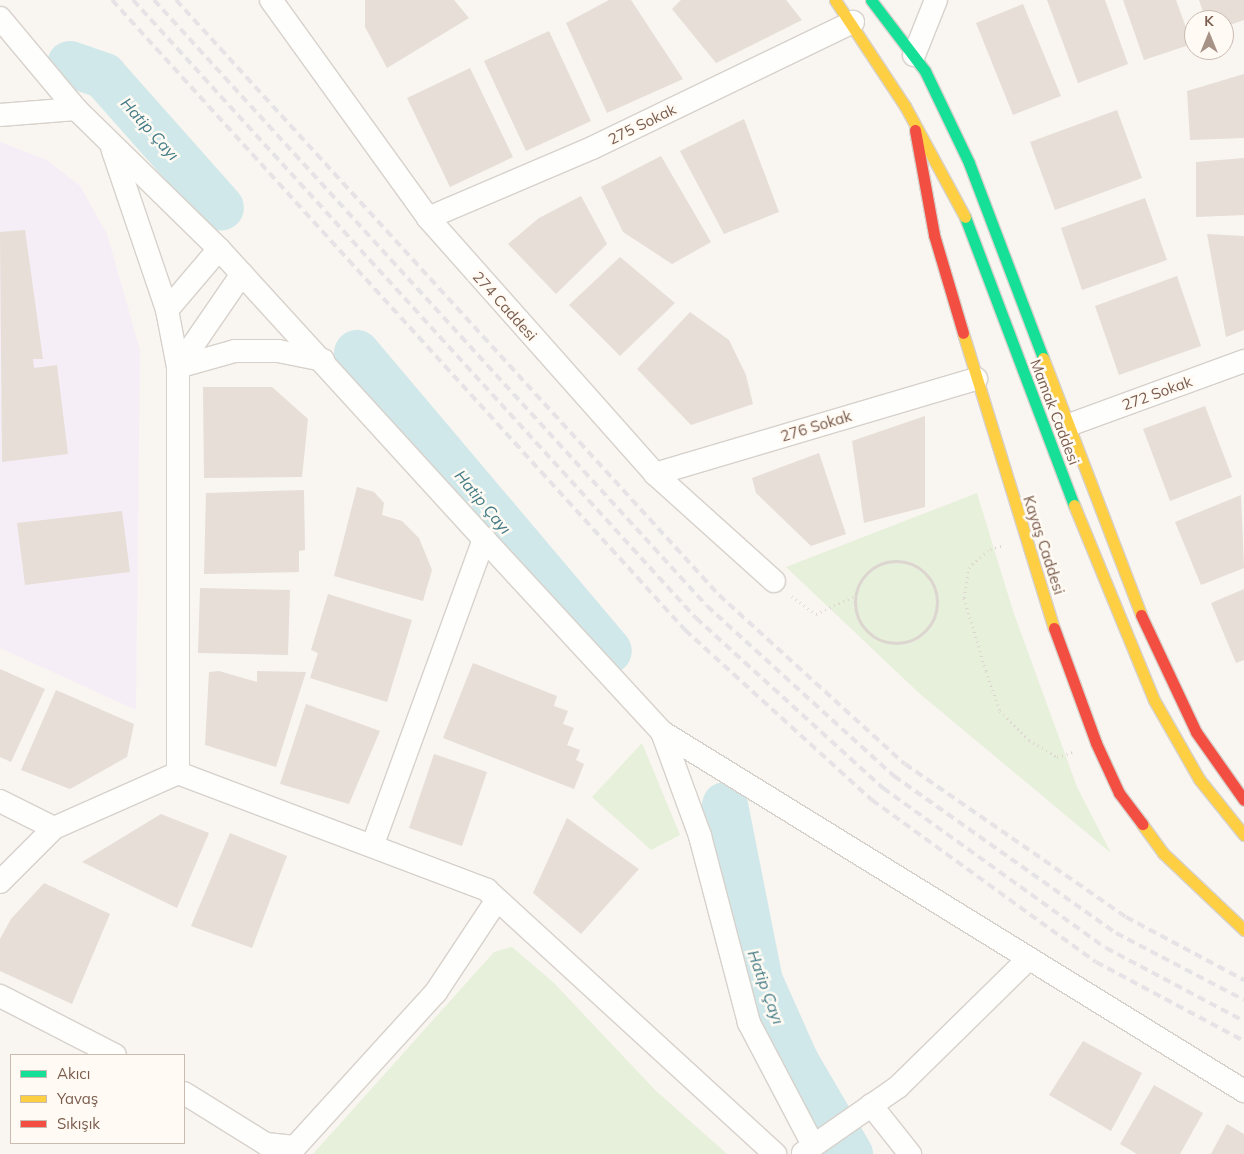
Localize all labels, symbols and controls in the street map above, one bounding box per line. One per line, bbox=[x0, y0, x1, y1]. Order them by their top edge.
north arrow bbox=[1184, 10, 1234, 60]
text: K bbox=[1204, 12, 1214, 30]
water label: Hatip Çayı bbox=[117, 94, 183, 164]
street label: 275 Sokak bbox=[605, 100, 679, 148]
street label: 274 Caddesi bbox=[469, 268, 541, 344]
street label: Mamak Caddesi bbox=[1027, 357, 1083, 467]
street label: 272 Sokak bbox=[1120, 372, 1194, 414]
street label: 276 Sokak bbox=[778, 407, 854, 445]
water label: Hatip Çayı bbox=[451, 466, 515, 538]
street label: Kayaş Caddesi bbox=[1020, 493, 1068, 597]
water label: Hatip Çayı bbox=[744, 947, 788, 1027]
legend bbox=[10, 1054, 185, 1144]
text: Akıcı bbox=[57, 1064, 90, 1083]
text: Yavaş bbox=[57, 1089, 98, 1108]
text: Sıkışık bbox=[57, 1114, 100, 1133]

